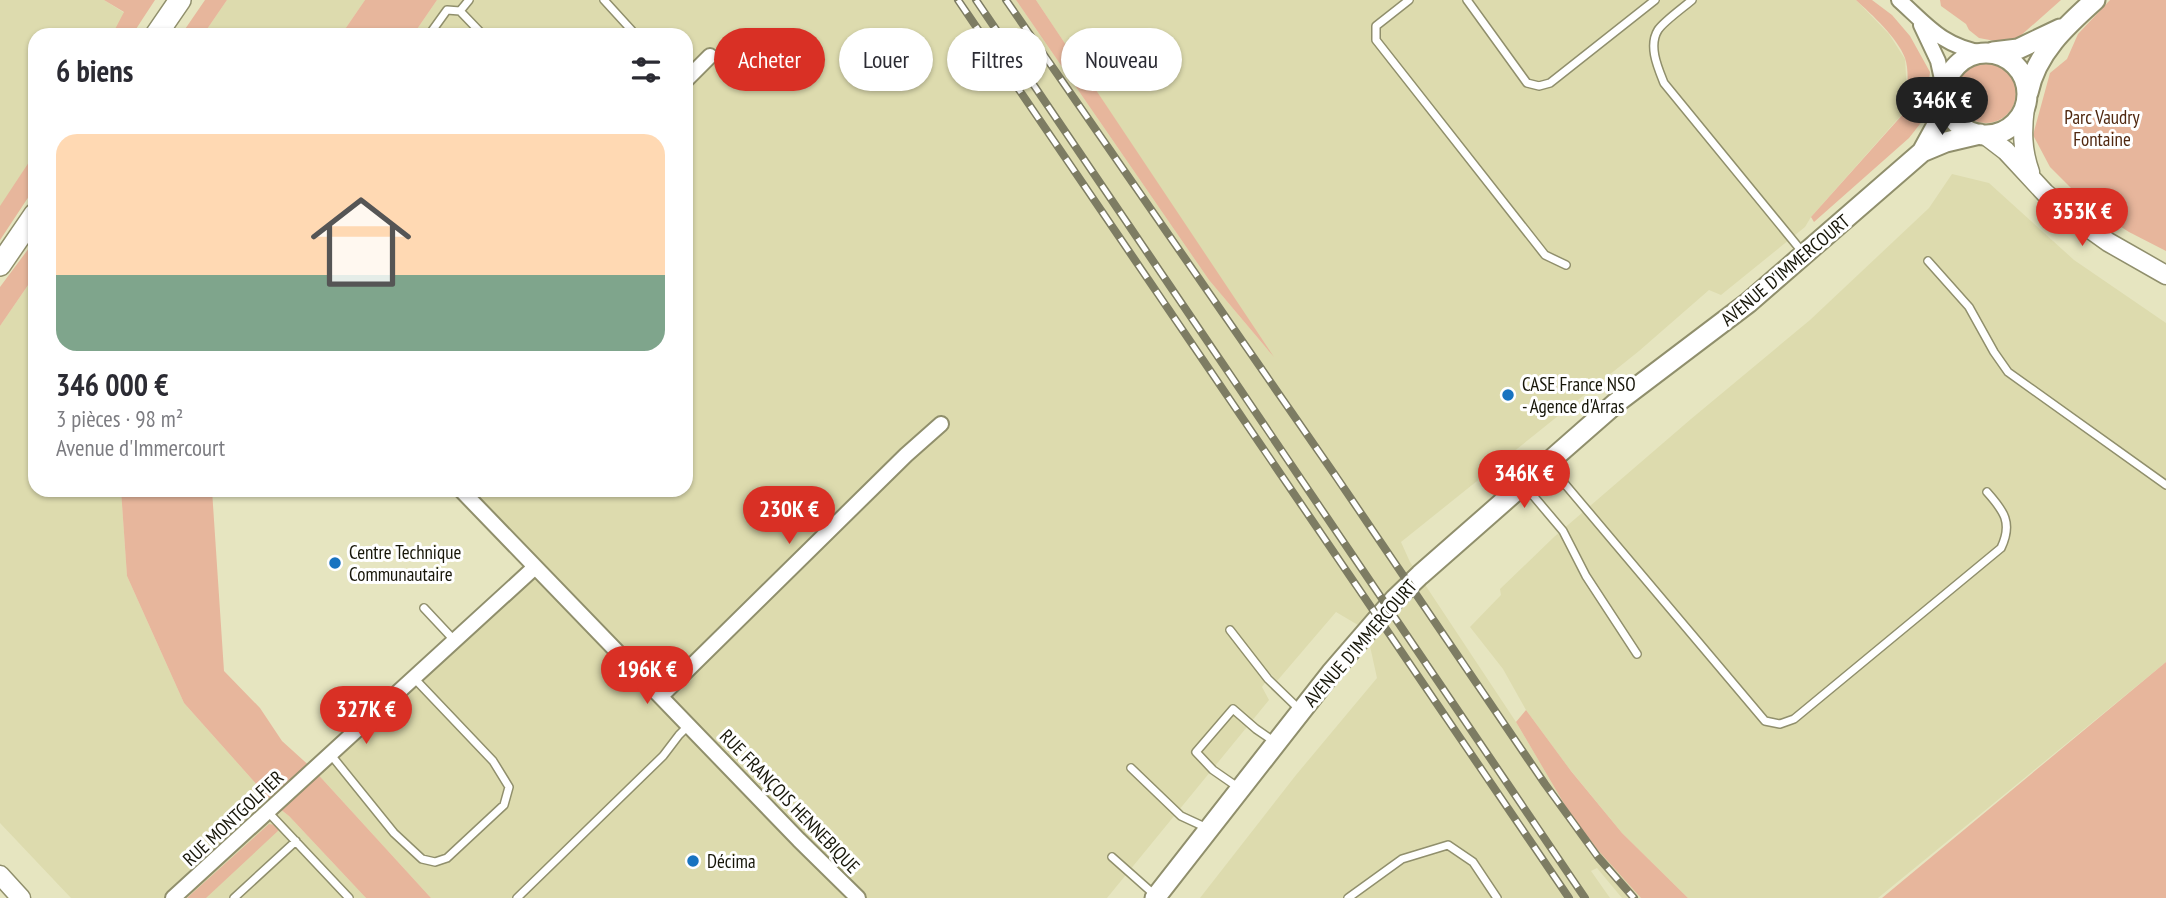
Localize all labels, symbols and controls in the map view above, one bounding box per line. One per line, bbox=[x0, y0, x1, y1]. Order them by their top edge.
chip: Acheter bbox=[714, 28, 825, 91]
chip: Louer bbox=[839, 28, 933, 91]
chip: Filtres bbox=[947, 28, 1047, 91]
chip: Nouveau bbox=[1061, 28, 1182, 91]
text: 6 biens bbox=[56, 51, 133, 90]
icon: filters bbox=[627, 51, 665, 89]
pin: 346K € bbox=[1885, 78, 1999, 137]
text: 346K € bbox=[1912, 85, 1972, 114]
park label: Parc Vaudry Fontaine bbox=[2064, 105, 2140, 151]
icon: home bbox=[298, 179, 424, 305]
pin: 353K € bbox=[2025, 188, 2139, 248]
text: 353K € bbox=[2052, 196, 2112, 225]
street label: AVENUE D'IMMERCOURT bbox=[1716, 209, 1855, 331]
text: 346 000 € bbox=[56, 365, 169, 404]
place label: CASE France NSO - Agence d'Arras bbox=[1522, 372, 1636, 418]
marker: CASE France NSO - Agence d'Arras bbox=[1500, 387, 1516, 403]
text: 3 pièces · 98 m² bbox=[56, 404, 183, 433]
text: Avenue d'Immercourt bbox=[56, 433, 225, 462]
pin: 346K € bbox=[1467, 450, 1581, 510]
text: 346K € bbox=[1494, 458, 1554, 487]
pin: 230K € bbox=[732, 486, 846, 546]
text: 230K € bbox=[759, 494, 819, 523]
place label: Centre Technique Communautaire bbox=[349, 540, 461, 586]
marker: Centre Technique Communautaire bbox=[327, 555, 343, 571]
street label: AVENUE D'IMMERCOURT bbox=[1298, 574, 1422, 712]
pin: 196K € bbox=[590, 646, 704, 706]
text: 196K € bbox=[617, 654, 677, 683]
pin: 327K € bbox=[309, 686, 423, 746]
text: 327K € bbox=[336, 694, 396, 723]
street label: RUE FRANÇOIS HENNEBIQUE bbox=[715, 724, 865, 878]
street label: RUE MONTGOLFIER bbox=[178, 765, 288, 871]
place label: Décima bbox=[707, 849, 756, 873]
marker: Décima bbox=[685, 853, 701, 869]

